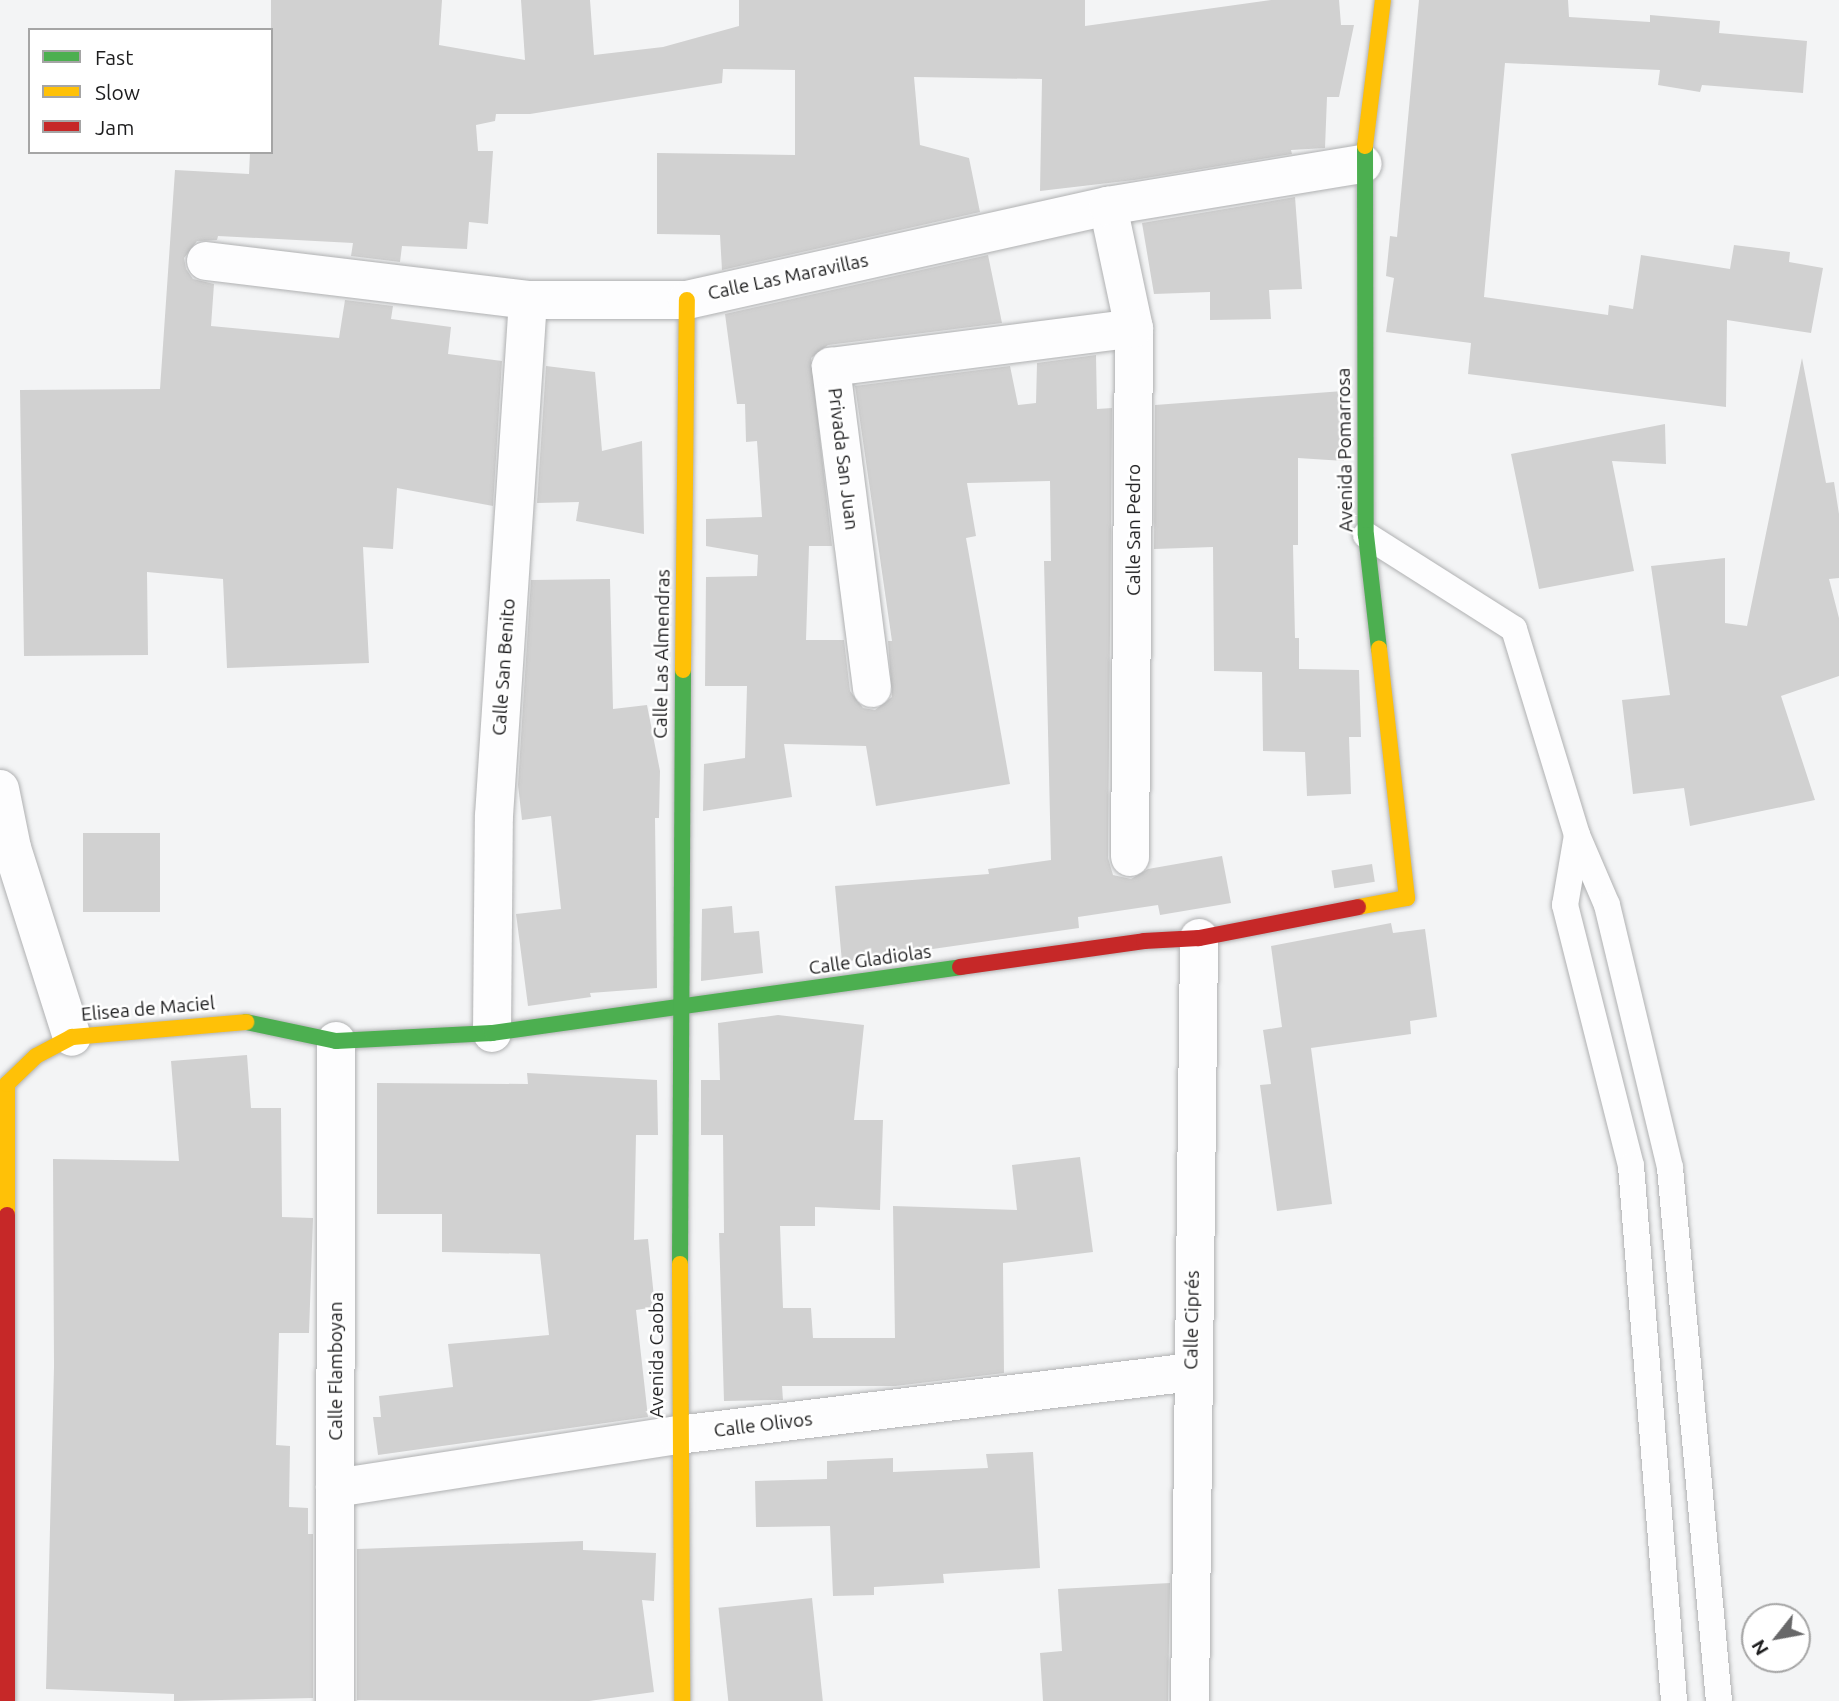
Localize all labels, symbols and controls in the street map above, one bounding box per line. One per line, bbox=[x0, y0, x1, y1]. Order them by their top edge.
legend bbox=[28, 28, 273, 154]
text: Fast bbox=[95, 45, 133, 69]
text: Slow bbox=[95, 80, 140, 104]
text: Jam bbox=[95, 115, 134, 139]
street label: Calle Las Maravillas bbox=[706, 249, 870, 305]
street label: Avenida Pomarrosa bbox=[1332, 368, 1358, 532]
street label: Privada San Juan bbox=[823, 387, 863, 531]
street label: Calle San Pedro bbox=[1123, 464, 1145, 596]
street label: Calle Las Almendras bbox=[649, 569, 675, 739]
street label: Calle San Benito bbox=[488, 598, 520, 736]
street label: Calle Gladiolas bbox=[807, 940, 933, 980]
street label: Elisea de Maciel bbox=[80, 992, 216, 1026]
street label: Calle Ciprés bbox=[1180, 1270, 1204, 1370]
street label: Avenida Caoba bbox=[646, 1292, 668, 1418]
street label: Calle Flamboyan bbox=[325, 1301, 347, 1441]
street label: Calle Olivos bbox=[712, 1408, 814, 1442]
north arrow bbox=[1741, 1603, 1811, 1673]
text: N bbox=[1747, 1636, 1773, 1660]

